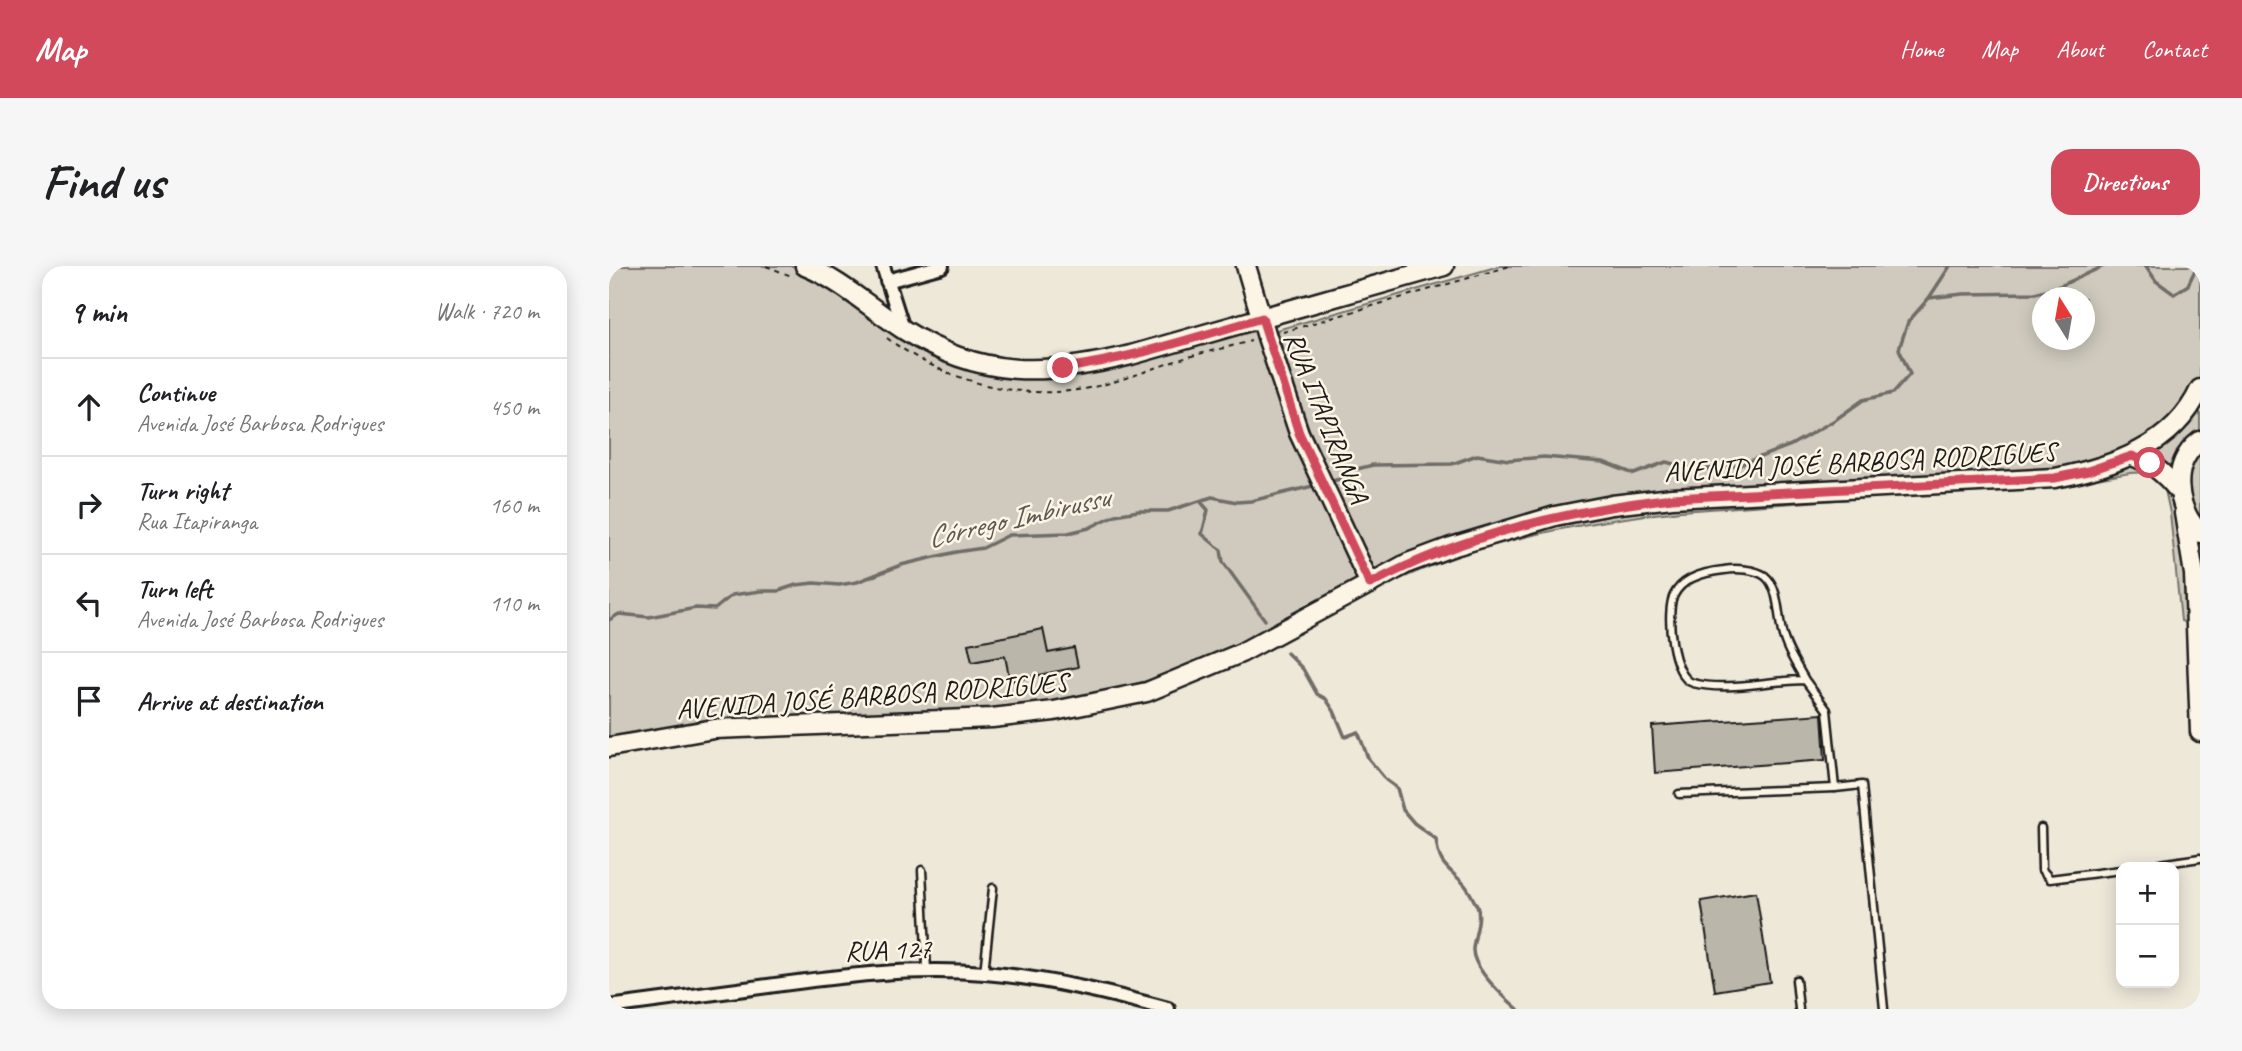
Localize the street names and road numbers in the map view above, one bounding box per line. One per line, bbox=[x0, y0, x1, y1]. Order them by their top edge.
street label: RUA ITAPIRANGA bbox=[1276, 326, 1378, 510]
street label: AVENIDA JOSÉ BARBOSA RODRIGUES bbox=[1663, 434, 2061, 489]
street label: AVENIDA JOSÉ BARBOSA RODRIGUES bbox=[675, 664, 1073, 727]
street label: RUA 127 bbox=[844, 930, 933, 969]

